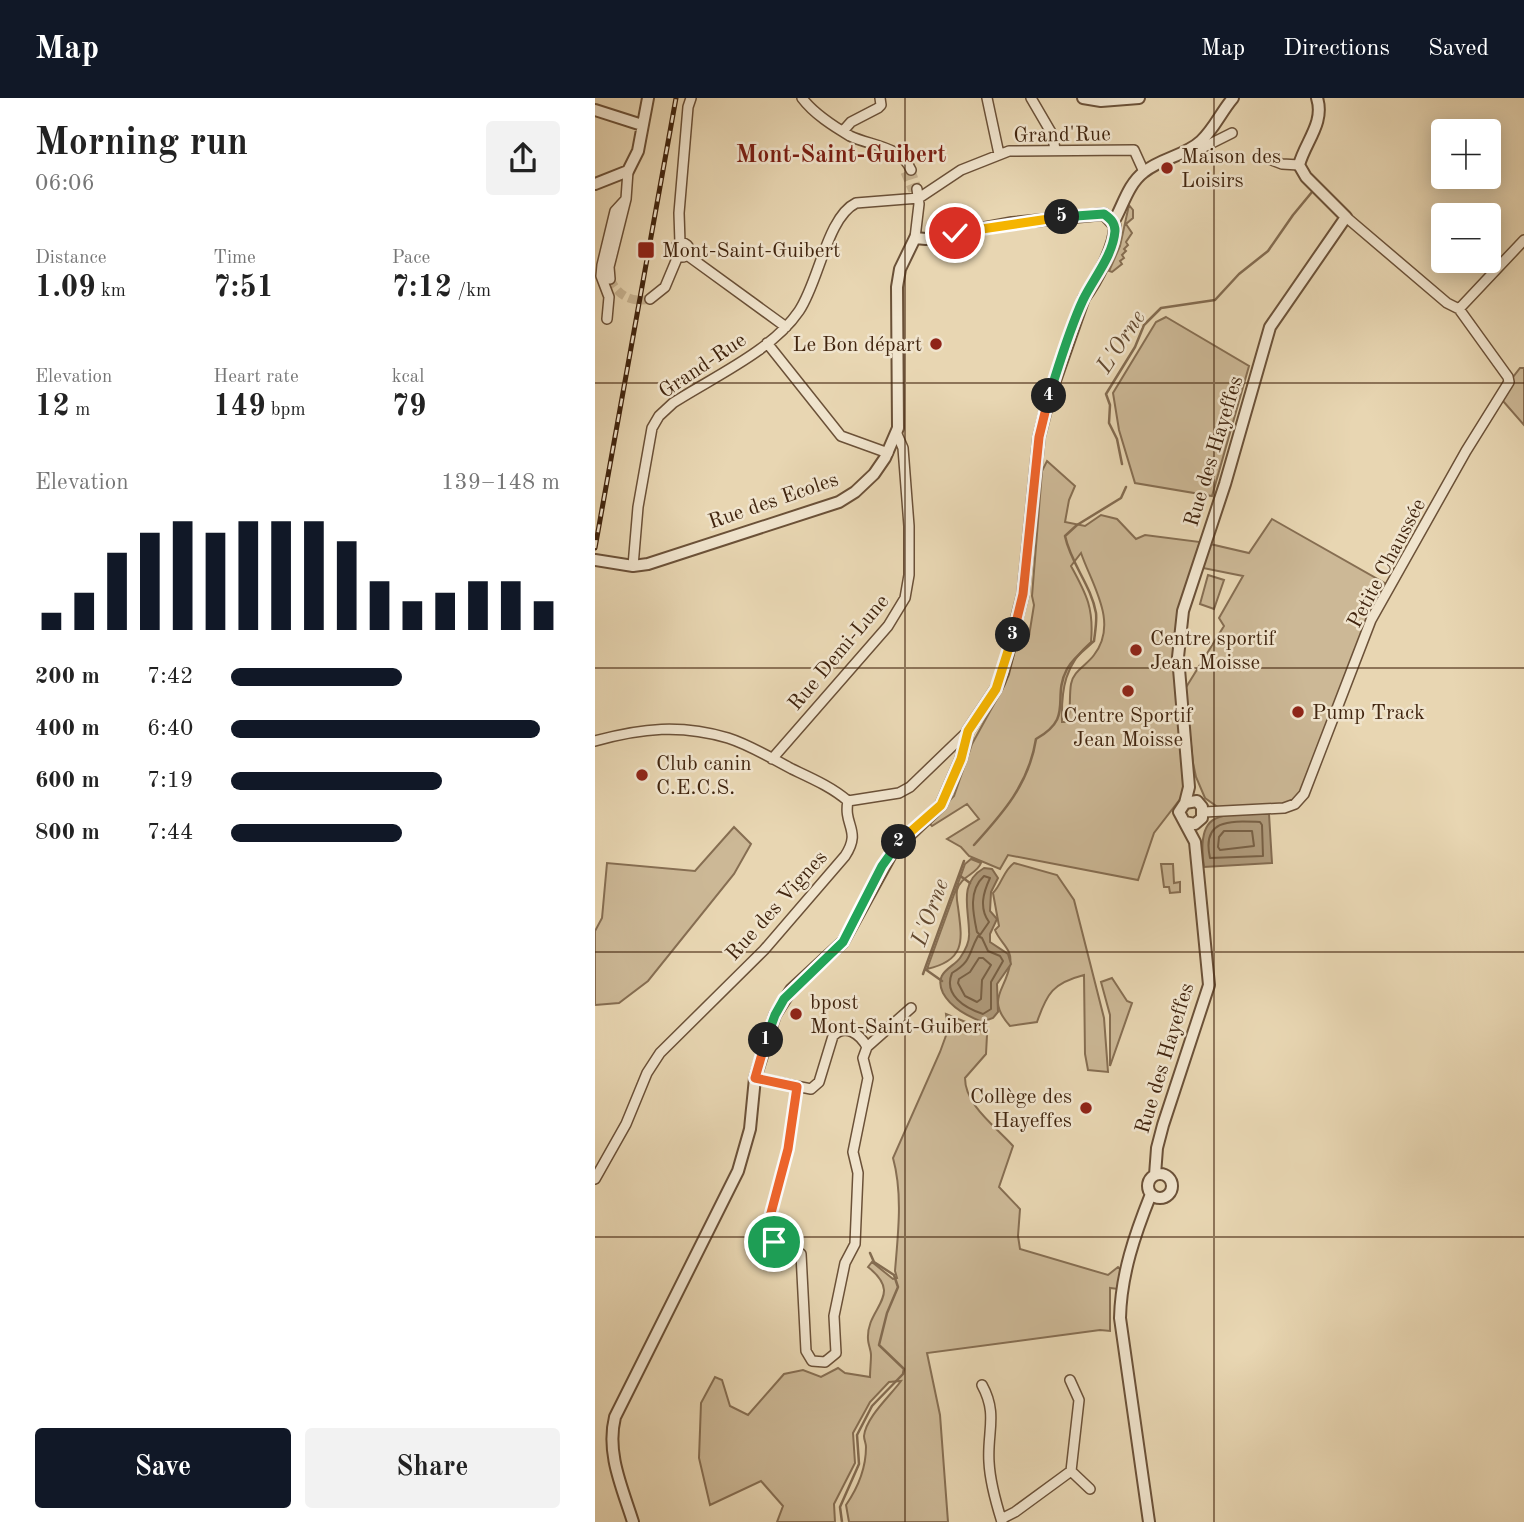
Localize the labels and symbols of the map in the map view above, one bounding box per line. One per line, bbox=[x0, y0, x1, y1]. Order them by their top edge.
street label: Grand'Rue bbox=[1013, 124, 1111, 147]
district label: Mont-Saint-Guibert bbox=[736, 144, 946, 168]
place label: Maison des Loisirs bbox=[1181, 147, 1281, 192]
marker: Maison des Loisirs bbox=[1159, 160, 1175, 176]
pin: 5 bbox=[1044, 200, 1079, 234]
pin bbox=[925, 203, 985, 263]
marker: Mont-Saint-Guibert bbox=[636, 240, 656, 260]
place label: Mont-Saint-Guibert bbox=[662, 241, 840, 262]
water label: L'Orne bbox=[1092, 306, 1150, 378]
street label: Grand-Rue bbox=[655, 330, 750, 403]
place label: Le Bon départ bbox=[792, 335, 922, 356]
marker: Le Bon départ bbox=[928, 336, 944, 352]
street label: Rue des Hayeffes bbox=[1182, 374, 1247, 529]
pin: 4 bbox=[1031, 378, 1067, 414]
street label: Rue des Ecoles bbox=[706, 469, 841, 533]
street label: Petite Chaussée bbox=[1344, 495, 1430, 632]
street label: Rue Demi-Lune bbox=[785, 591, 894, 715]
pin: 3 bbox=[995, 618, 1031, 652]
place label: Centre sportif Jean Moisse bbox=[1150, 629, 1277, 674]
marker: Centre sportif Jean Moisse bbox=[1128, 642, 1144, 658]
marker: Centre Sportif Jean Moisse bbox=[1120, 683, 1136, 699]
place label: Pump Track bbox=[1312, 703, 1425, 724]
marker: Pump Track bbox=[1290, 704, 1306, 720]
place label: Centre Sportif Jean Moisse bbox=[1063, 706, 1194, 751]
place label: Club canin C.E.C.S. bbox=[656, 754, 751, 799]
marker: Club canin C.E.C.S. bbox=[634, 767, 650, 783]
pin: 2 bbox=[881, 824, 917, 860]
street label: Rue des Vignes bbox=[723, 847, 832, 965]
water label: L'Orne bbox=[907, 876, 953, 950]
street label: Rue des Hayeffes bbox=[1133, 981, 1198, 1136]
place label: bpost Mont-Saint-Guibert bbox=[810, 993, 988, 1038]
marker: bpost Mont-Saint-Guibert bbox=[788, 1006, 804, 1022]
pin: 1 bbox=[749, 1023, 783, 1058]
place label: Collège des Hayeffes bbox=[970, 1087, 1072, 1132]
marker: Collège des Hayeffes bbox=[1078, 1100, 1094, 1116]
pin bbox=[744, 1212, 804, 1272]

